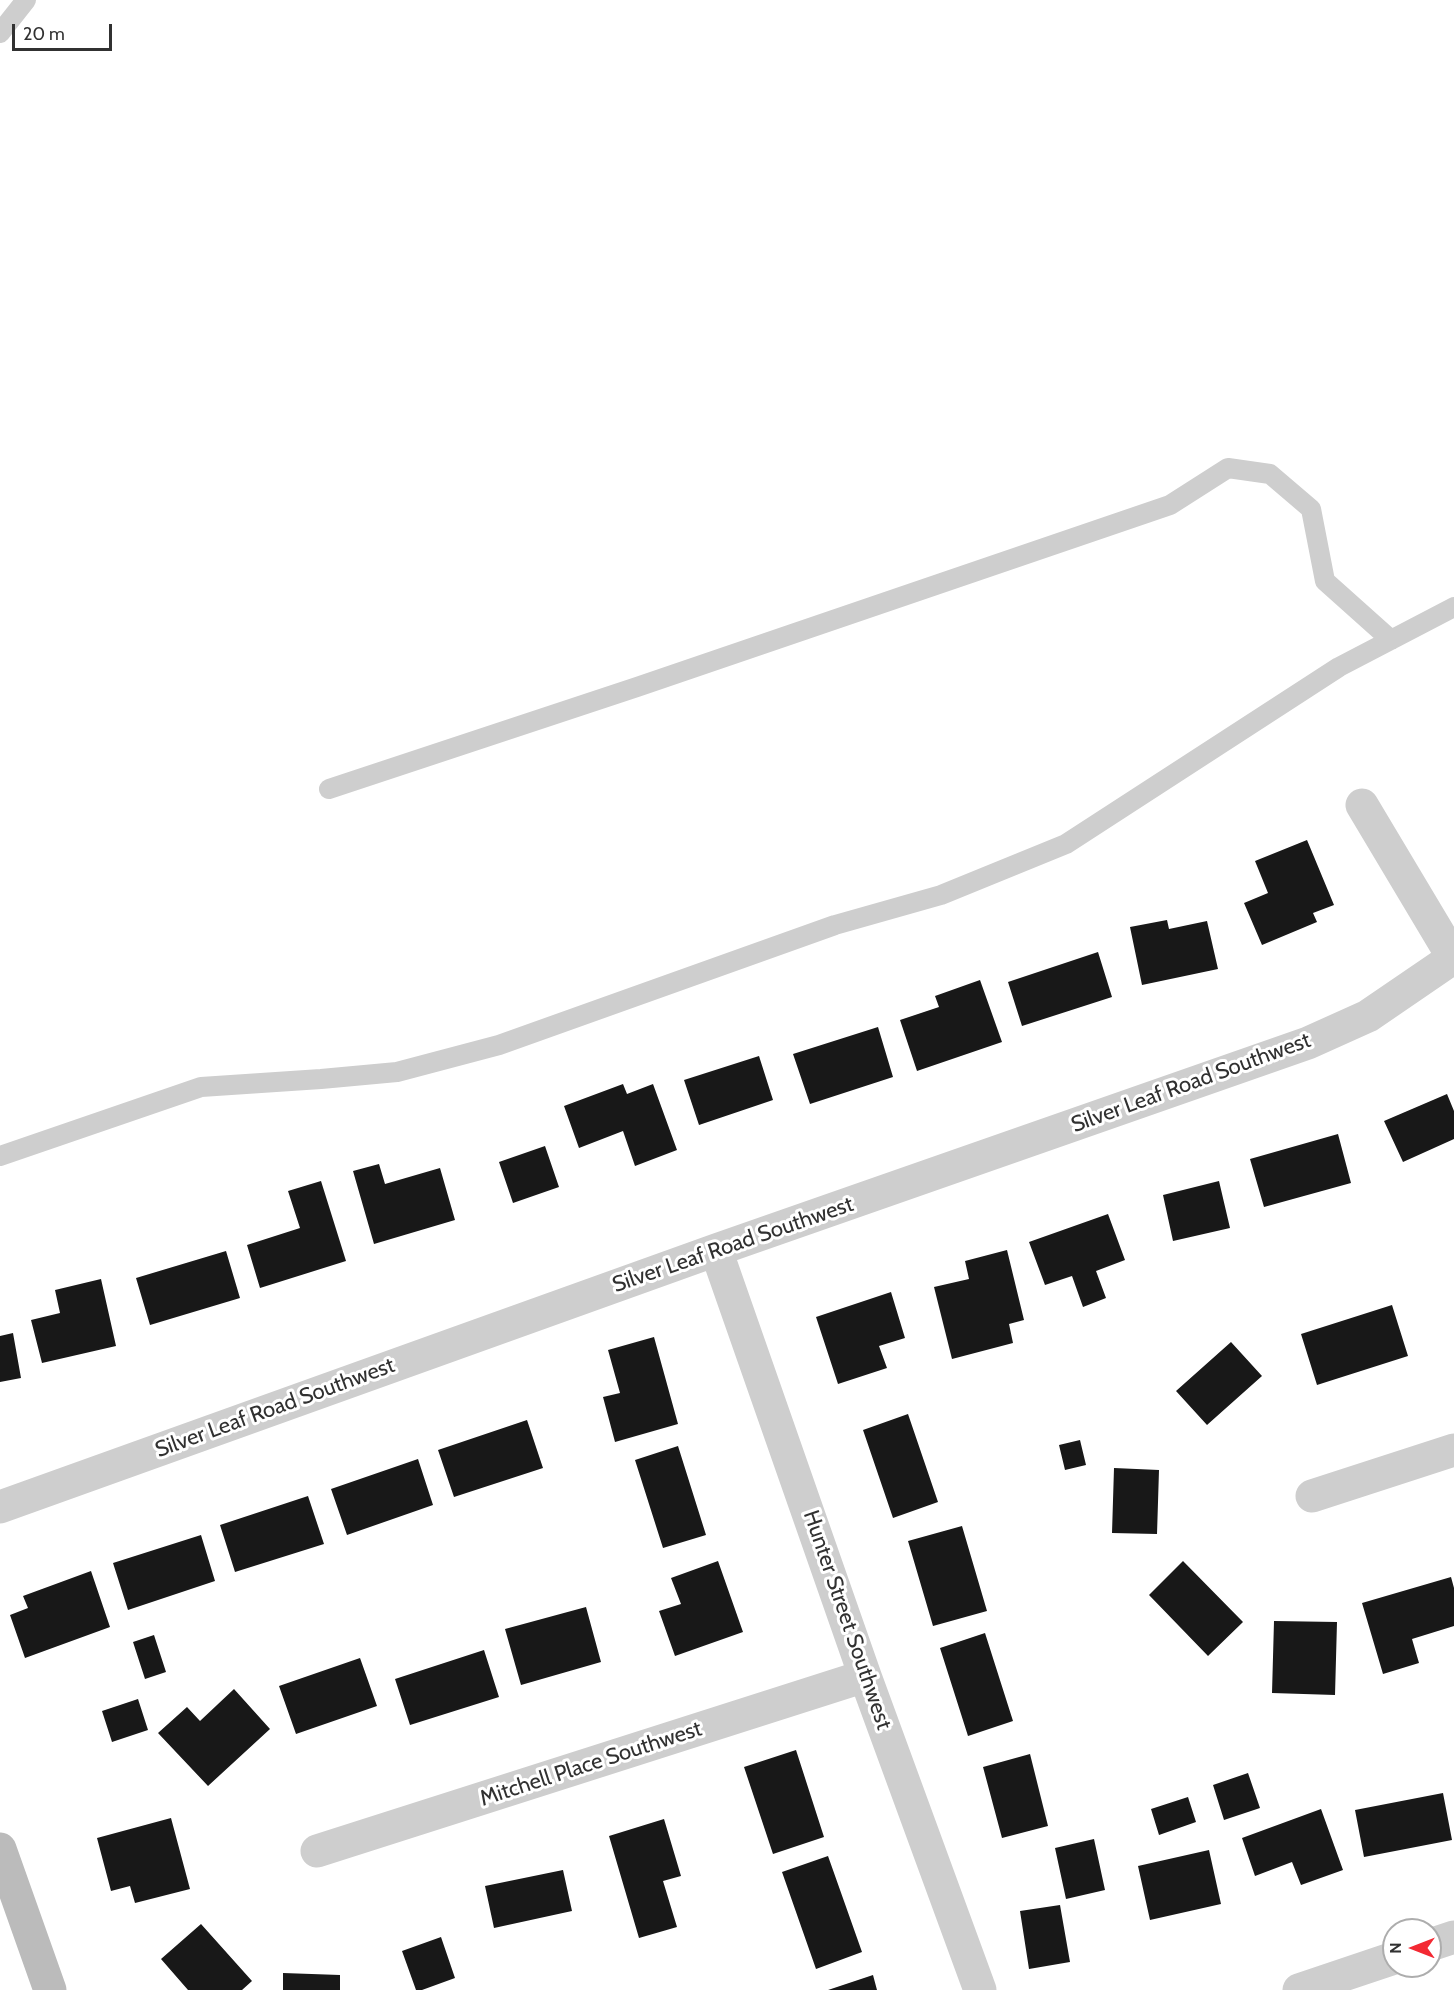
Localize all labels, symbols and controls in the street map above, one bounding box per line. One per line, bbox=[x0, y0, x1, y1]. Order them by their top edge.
scale bar bbox=[15, 12, 116, 50]
text: 20 m bbox=[23, 23, 65, 45]
street label: Silver Leaf Road Southwest bbox=[1068, 1027, 1314, 1139]
street label: Silver Leaf Road Southwest bbox=[609, 1191, 857, 1299]
street label: Silver Leaf Road Southwest bbox=[152, 1352, 398, 1464]
street label: Hunter Street Southwest bbox=[797, 1507, 897, 1733]
street label: Mitchell Place Southwest bbox=[477, 1716, 705, 1812]
north arrow bbox=[1382, 1918, 1442, 1978]
text: N bbox=[1386, 1942, 1405, 1954]

